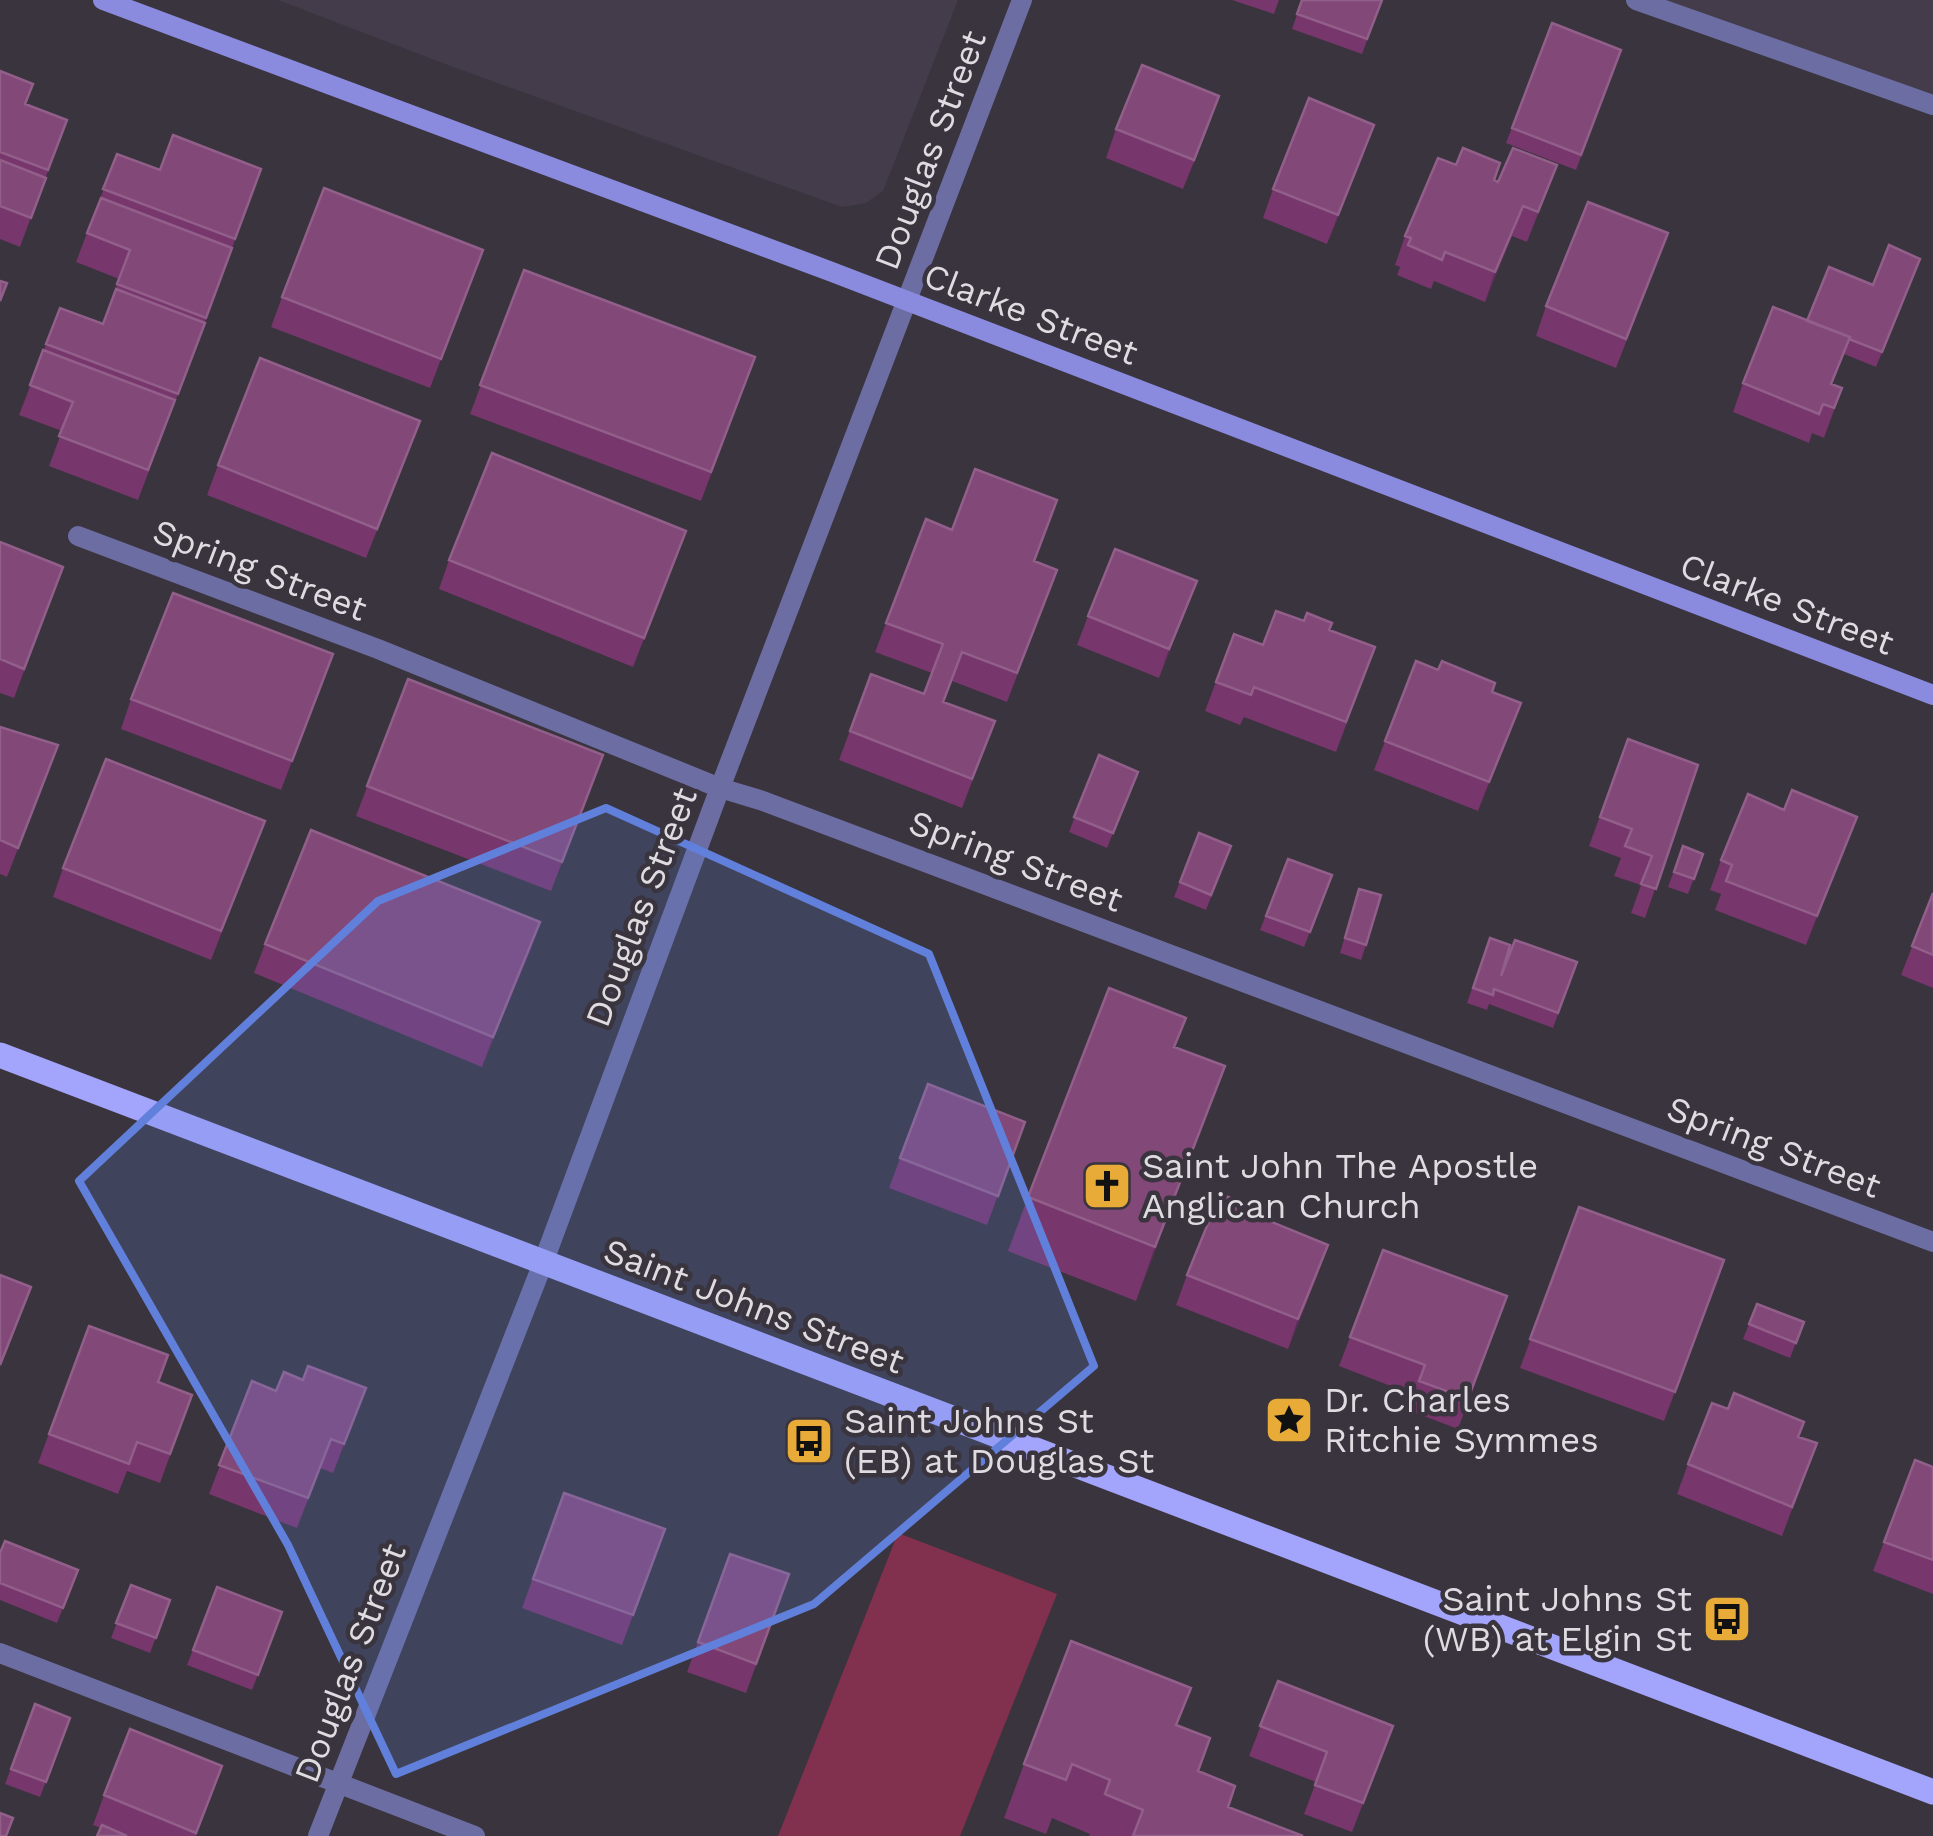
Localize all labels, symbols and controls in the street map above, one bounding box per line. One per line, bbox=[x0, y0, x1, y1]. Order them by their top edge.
street label: Douglas Street bbox=[865, 24, 995, 275]
street label: Clarke Street bbox=[918, 254, 1144, 374]
street label: Spring Street bbox=[147, 510, 373, 630]
street label: Clarke Street bbox=[1674, 544, 1900, 664]
street label: Douglas Street bbox=[576, 781, 706, 1032]
street label: Spring Street bbox=[903, 801, 1129, 921]
street label: Spring Street bbox=[1661, 1087, 1887, 1207]
place label: Saint John The Apostle Anglican Church bbox=[1142, 1145, 1538, 1227]
church icon: Saint John The Apostle Anglican Church bbox=[1081, 1160, 1133, 1212]
street label: Saint Johns Street bbox=[598, 1229, 910, 1383]
place label: Dr. Charles Ritchie Symmes bbox=[1324, 1379, 1599, 1461]
place icon: Dr. Charles Ritchie Symmes bbox=[1263, 1394, 1315, 1446]
place label: Saint Johns St (EB) at Douglas St bbox=[844, 1400, 1155, 1482]
bus stop icon: Saint Johns St (EB) at Douglas St bbox=[783, 1415, 835, 1467]
street label: Douglas Street bbox=[285, 1537, 415, 1788]
place label: Saint Johns St (WB) at Elgin St bbox=[1423, 1578, 1692, 1660]
bus stop icon: Saint Johns St (WB) at Elgin St bbox=[1701, 1593, 1753, 1645]

